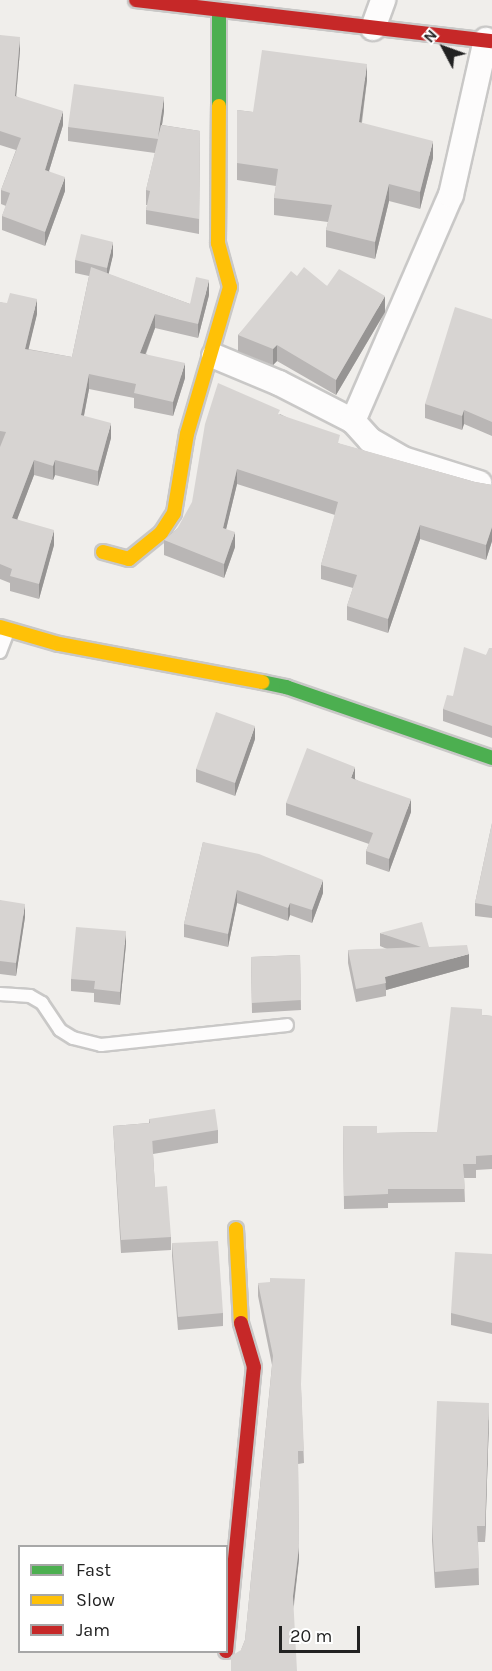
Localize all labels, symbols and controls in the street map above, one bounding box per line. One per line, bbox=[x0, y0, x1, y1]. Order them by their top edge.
north arrow bbox=[414, 18, 474, 78]
text: N bbox=[419, 25, 441, 46]
legend bbox=[18, 1545, 228, 1653]
text: Fast bbox=[76, 1559, 111, 1581]
text: Slow bbox=[76, 1589, 115, 1611]
scale bar bbox=[282, 1614, 363, 1652]
text: Jam bbox=[76, 1619, 110, 1641]
text: 20 m bbox=[290, 1625, 332, 1647]

